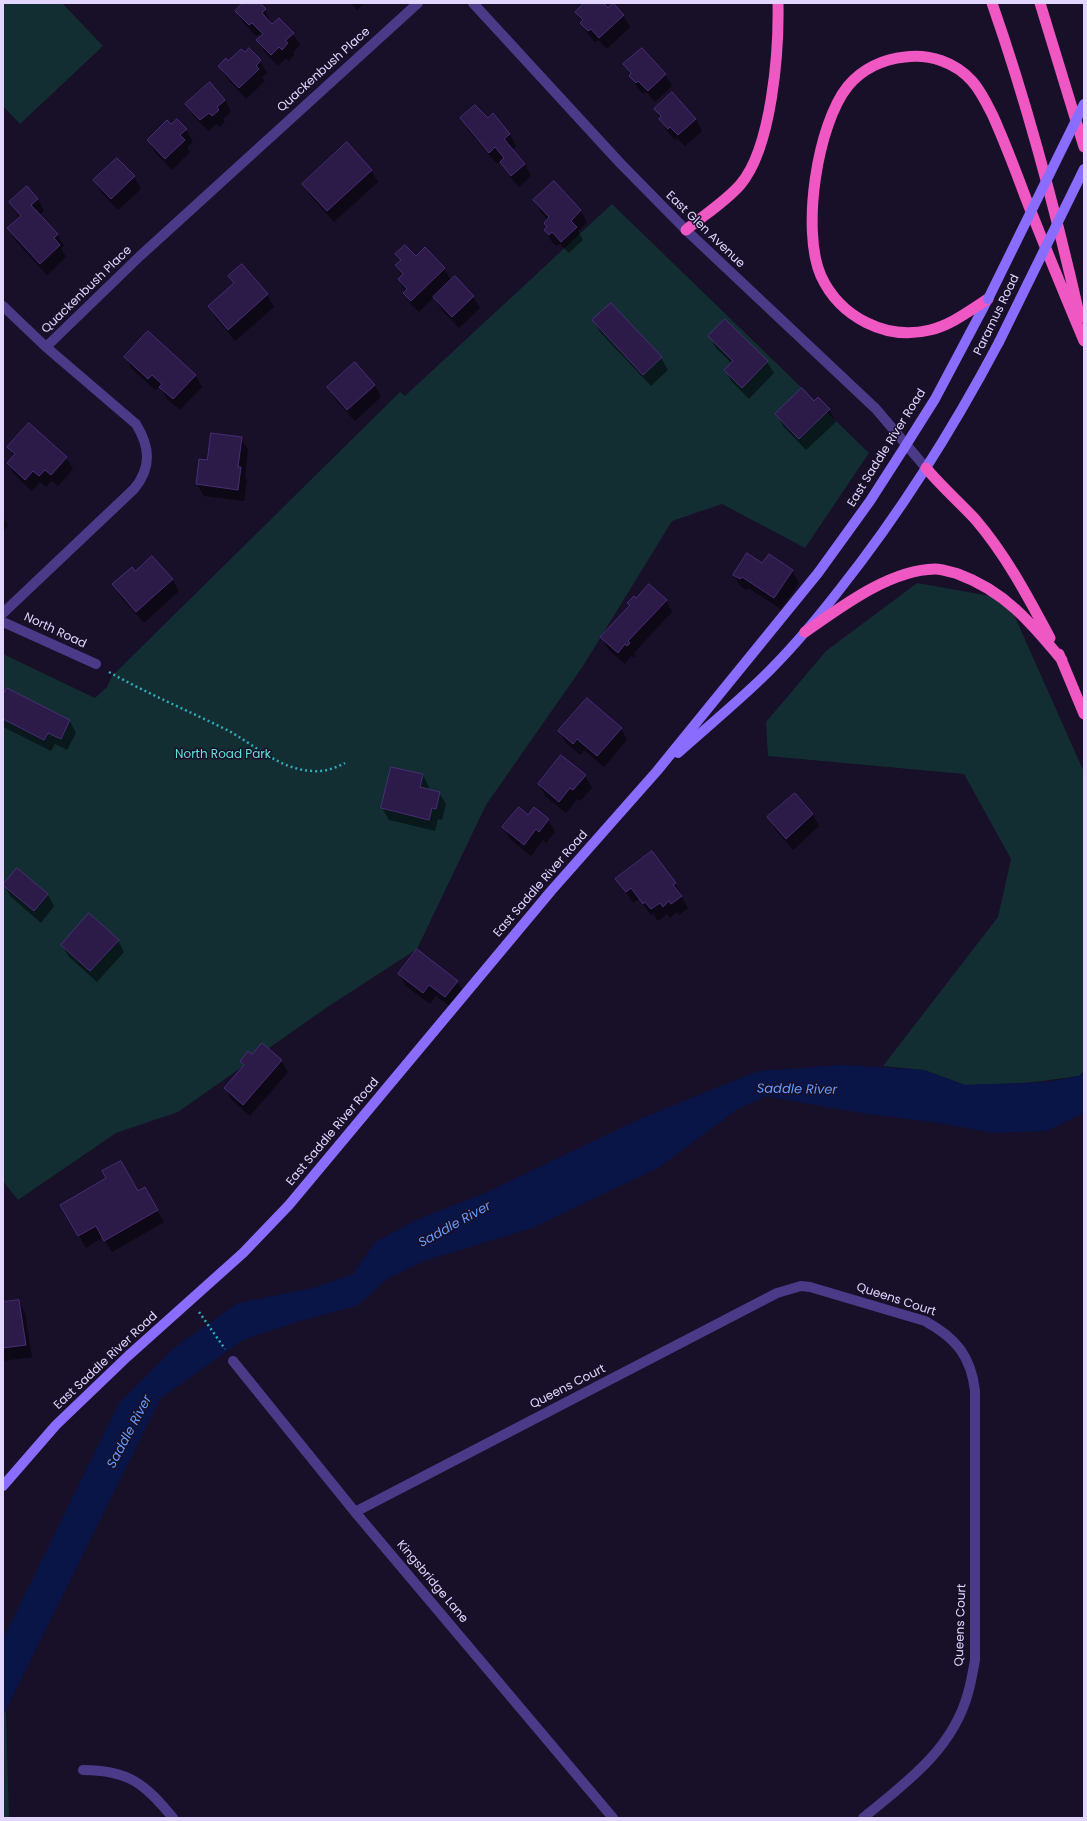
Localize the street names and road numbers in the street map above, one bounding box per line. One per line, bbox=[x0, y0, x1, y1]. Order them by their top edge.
street label: Quackenbush Place bbox=[275, 25, 373, 115]
street label: East Glen Avenue bbox=[663, 189, 747, 271]
street label: Quackenbush Place bbox=[39, 243, 135, 337]
street label: Paramus Road bbox=[971, 272, 1023, 358]
street label: East Saddle River Road bbox=[845, 386, 929, 510]
street label: North Road bbox=[22, 610, 88, 652]
street label: East Saddle River Road bbox=[491, 828, 591, 940]
street label: East Saddle River Road bbox=[284, 1075, 382, 1189]
street label: Queens Court bbox=[854, 1280, 938, 1320]
street label: East Saddle River Road bbox=[51, 1309, 161, 1413]
street label: Queens Court bbox=[528, 1362, 608, 1412]
street label: Kingsbridge Lane bbox=[393, 1538, 471, 1626]
street label: Queens Court bbox=[952, 1583, 970, 1667]

